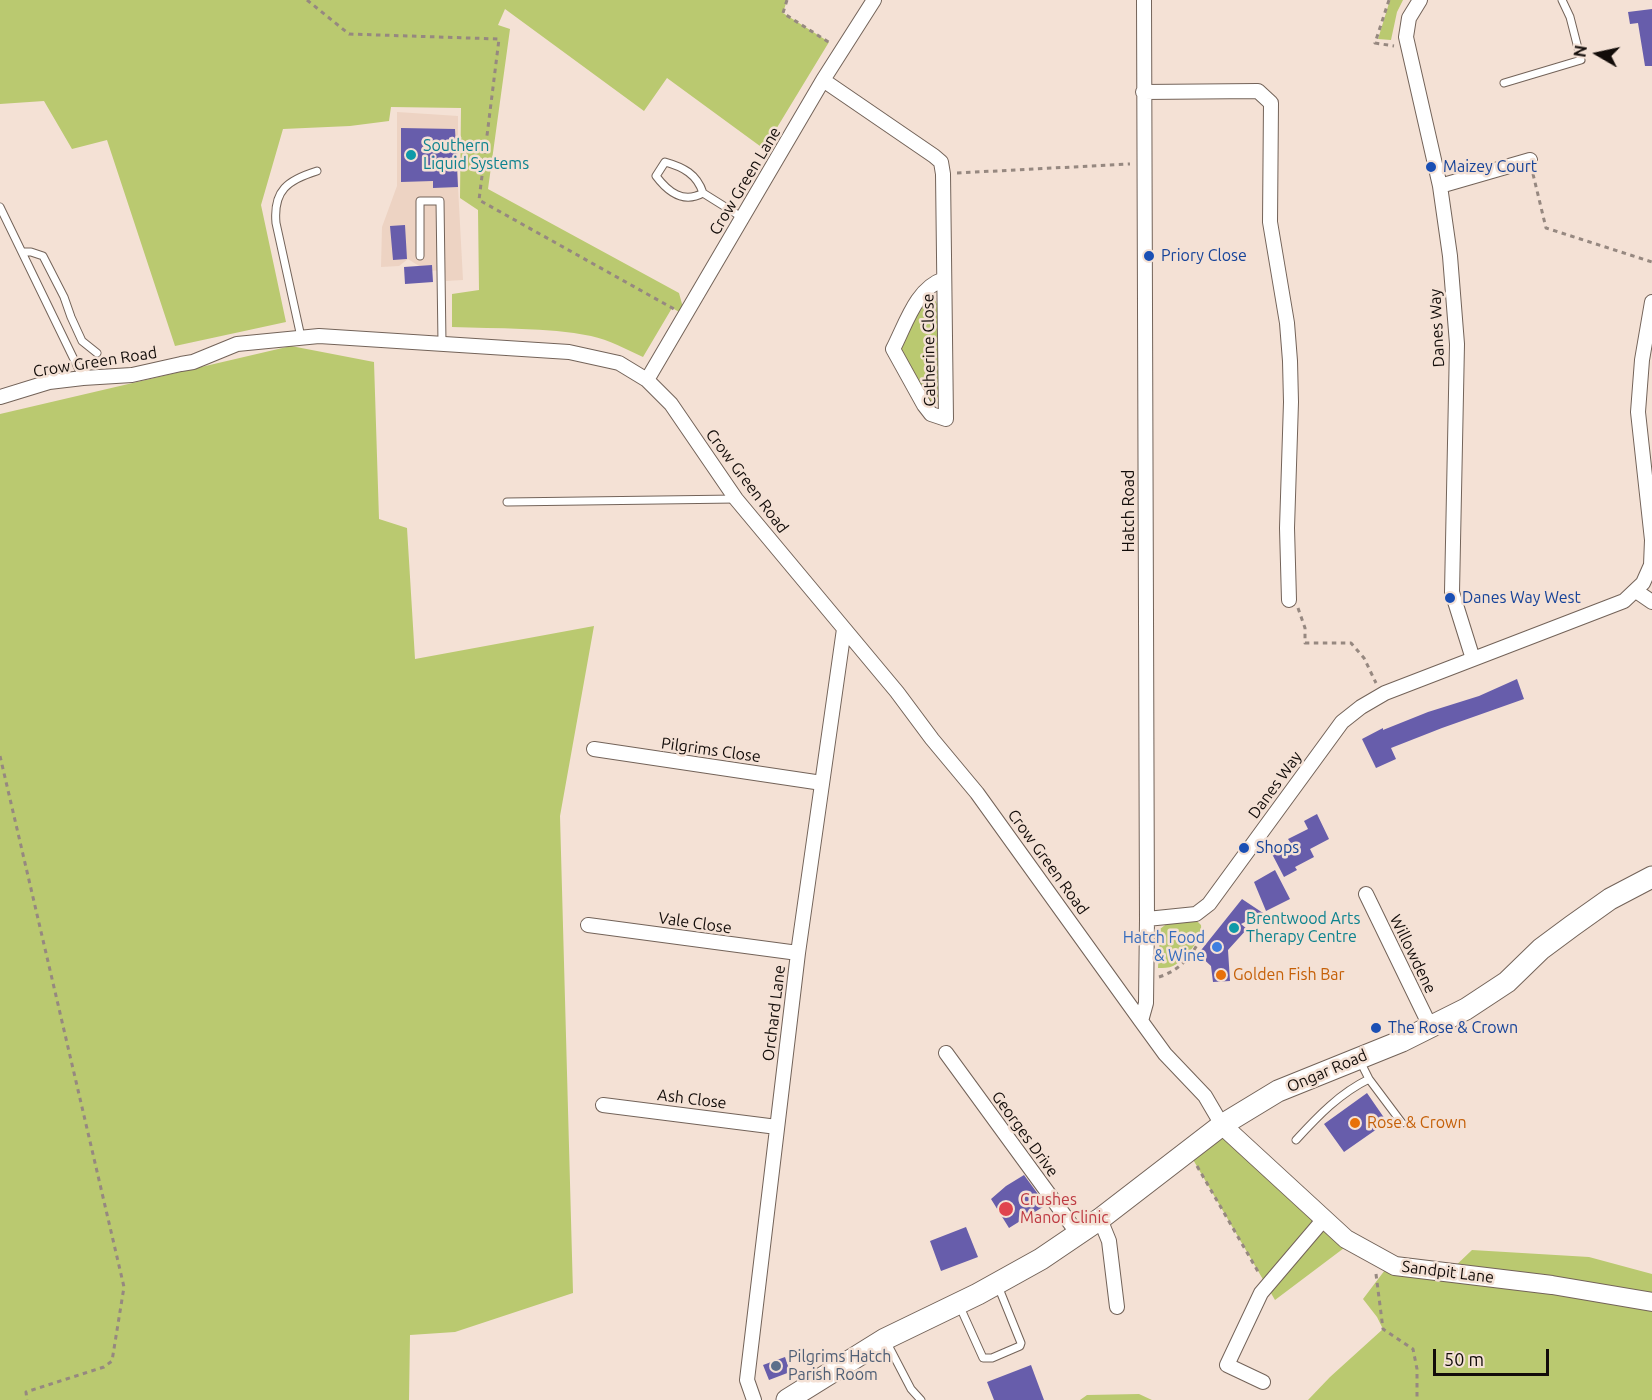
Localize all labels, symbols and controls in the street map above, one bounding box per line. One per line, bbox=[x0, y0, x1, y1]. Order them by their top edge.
north arrow bbox=[1568, 24, 1628, 84]
text: N bbox=[1570, 44, 1590, 58]
street label: Crow Green Lane bbox=[705, 123, 785, 239]
place label: Southern Liquid Systems bbox=[423, 136, 529, 174]
marker: Southern Liquid Systems bbox=[404, 148, 418, 162]
place label: Maizey Court bbox=[1443, 157, 1537, 177]
marker: Maizey Court bbox=[1424, 160, 1438, 174]
place label: Priory Close bbox=[1161, 246, 1247, 266]
marker: Priory Close bbox=[1142, 249, 1156, 263]
street label: Danes Way bbox=[1425, 288, 1449, 368]
street label: Catherine Close bbox=[918, 293, 940, 407]
street label: Crow Green Road bbox=[32, 343, 158, 381]
street label: Crow Green Road bbox=[702, 425, 792, 537]
street label: Hatch Road bbox=[1119, 470, 1139, 552]
place label: Danes Way West bbox=[1462, 588, 1581, 608]
marker: Danes Way West bbox=[1443, 591, 1457, 605]
street label: Pilgrims Close bbox=[660, 734, 762, 766]
street label: Danes Way bbox=[1244, 748, 1306, 822]
street label: Crow Green Road bbox=[1003, 806, 1093, 918]
place label: Shops bbox=[1256, 838, 1299, 858]
marker: Shops bbox=[1237, 841, 1251, 855]
street label: Vale Close bbox=[657, 908, 733, 938]
place label: Brentwood Arts Therapy Centre bbox=[1246, 909, 1360, 947]
street label: Willowdene bbox=[1386, 911, 1440, 997]
marker: Brentwood Arts Therapy Centre bbox=[1227, 921, 1241, 935]
place label: Hatch Food & Wine bbox=[1123, 928, 1205, 966]
marker: Hatch Food & Wine bbox=[1210, 940, 1224, 954]
street label: Orchard Lane bbox=[759, 964, 789, 1062]
place label: Golden Fish Bar bbox=[1233, 965, 1345, 985]
marker: Golden Fish Bar bbox=[1214, 968, 1228, 982]
place label: The Rose & Crown bbox=[1388, 1018, 1518, 1038]
marker: The Rose & Crown bbox=[1369, 1021, 1383, 1035]
street label: Ongar Road bbox=[1284, 1045, 1370, 1097]
street label: Ash Close bbox=[656, 1085, 728, 1113]
street label: Georges Drive bbox=[987, 1087, 1063, 1181]
place label: Rose & Crown bbox=[1367, 1113, 1467, 1133]
marker: Rose & Crown bbox=[1348, 1116, 1362, 1130]
place label: Crushes Manor Clinic bbox=[1020, 1190, 1109, 1228]
marker: Crushes Manor Clinic bbox=[997, 1200, 1015, 1218]
street label: Sandpit Lane bbox=[1401, 1257, 1495, 1287]
scale bar bbox=[1436, 1337, 1552, 1375]
place label: Pilgrims Hatch Parish Room bbox=[788, 1347, 891, 1385]
text: 50 m bbox=[1444, 1349, 1484, 1369]
marker: Pilgrims Hatch Parish Room bbox=[769, 1359, 783, 1373]

